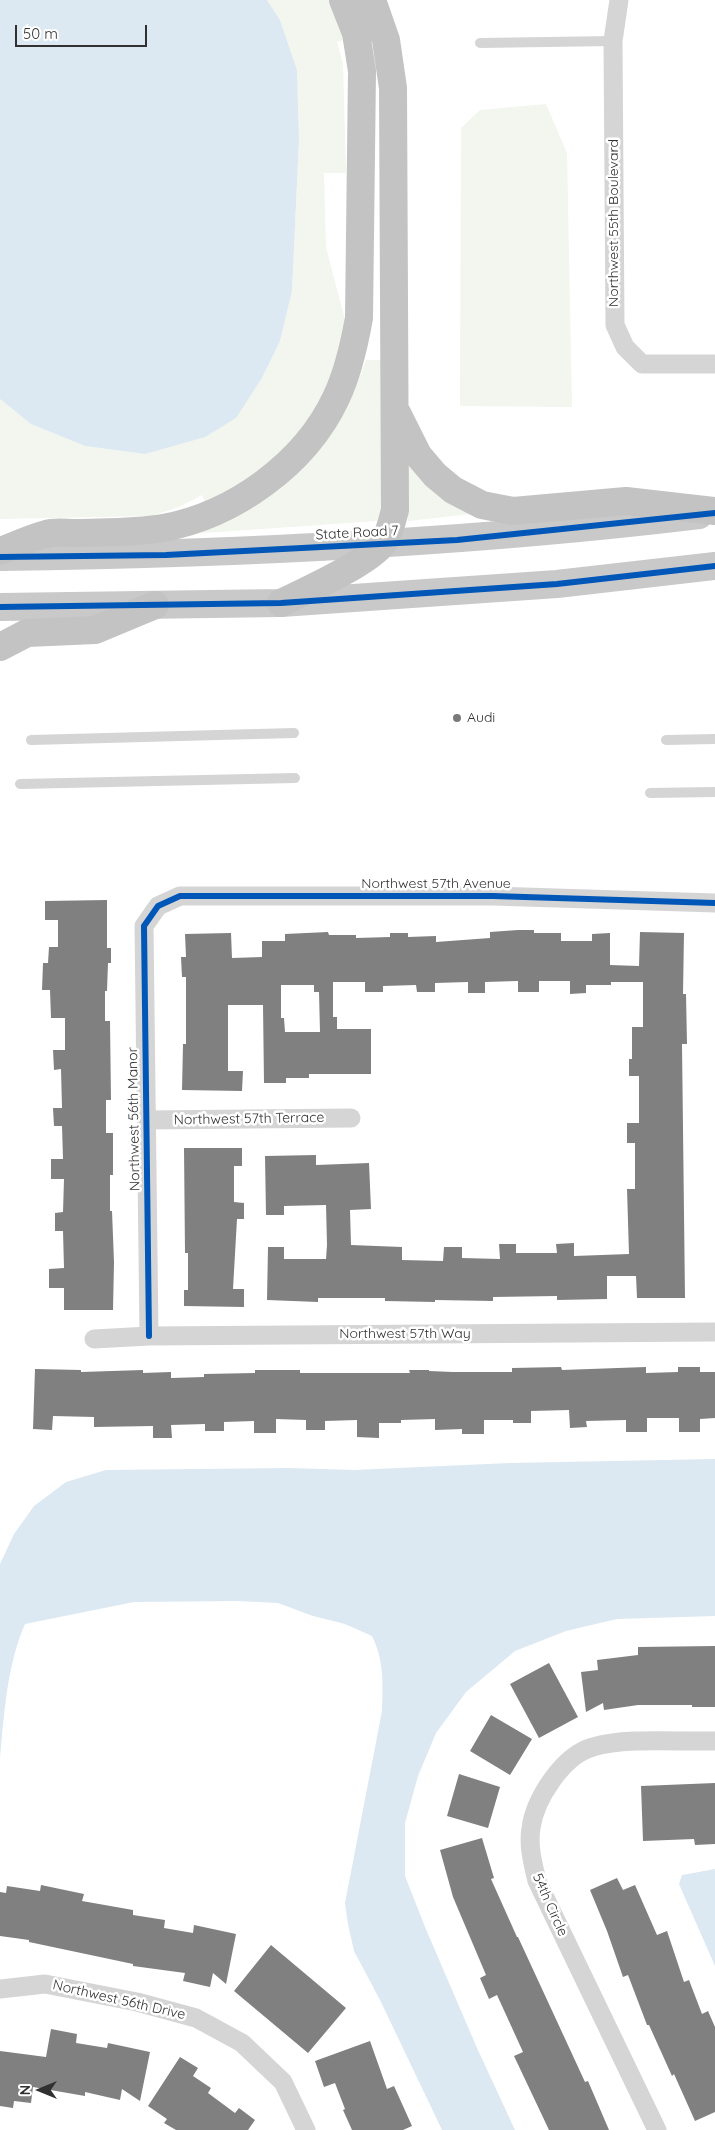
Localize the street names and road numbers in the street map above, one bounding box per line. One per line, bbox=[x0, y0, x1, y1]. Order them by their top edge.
street label: Northwest 55th Boulevard bbox=[606, 139, 622, 307]
street label: State Road 7 bbox=[315, 522, 399, 544]
street label: Northwest 57th Avenue bbox=[361, 876, 511, 892]
street label: Northwest 56th Manor bbox=[124, 1047, 144, 1191]
street label: Northwest 57th Terrace bbox=[174, 1109, 324, 1129]
street label: Northwest 57th Way bbox=[339, 1326, 471, 1342]
street label: 54th Circle bbox=[529, 1871, 571, 1939]
street label: Northwest 56th Drive bbox=[51, 1977, 187, 2023]

